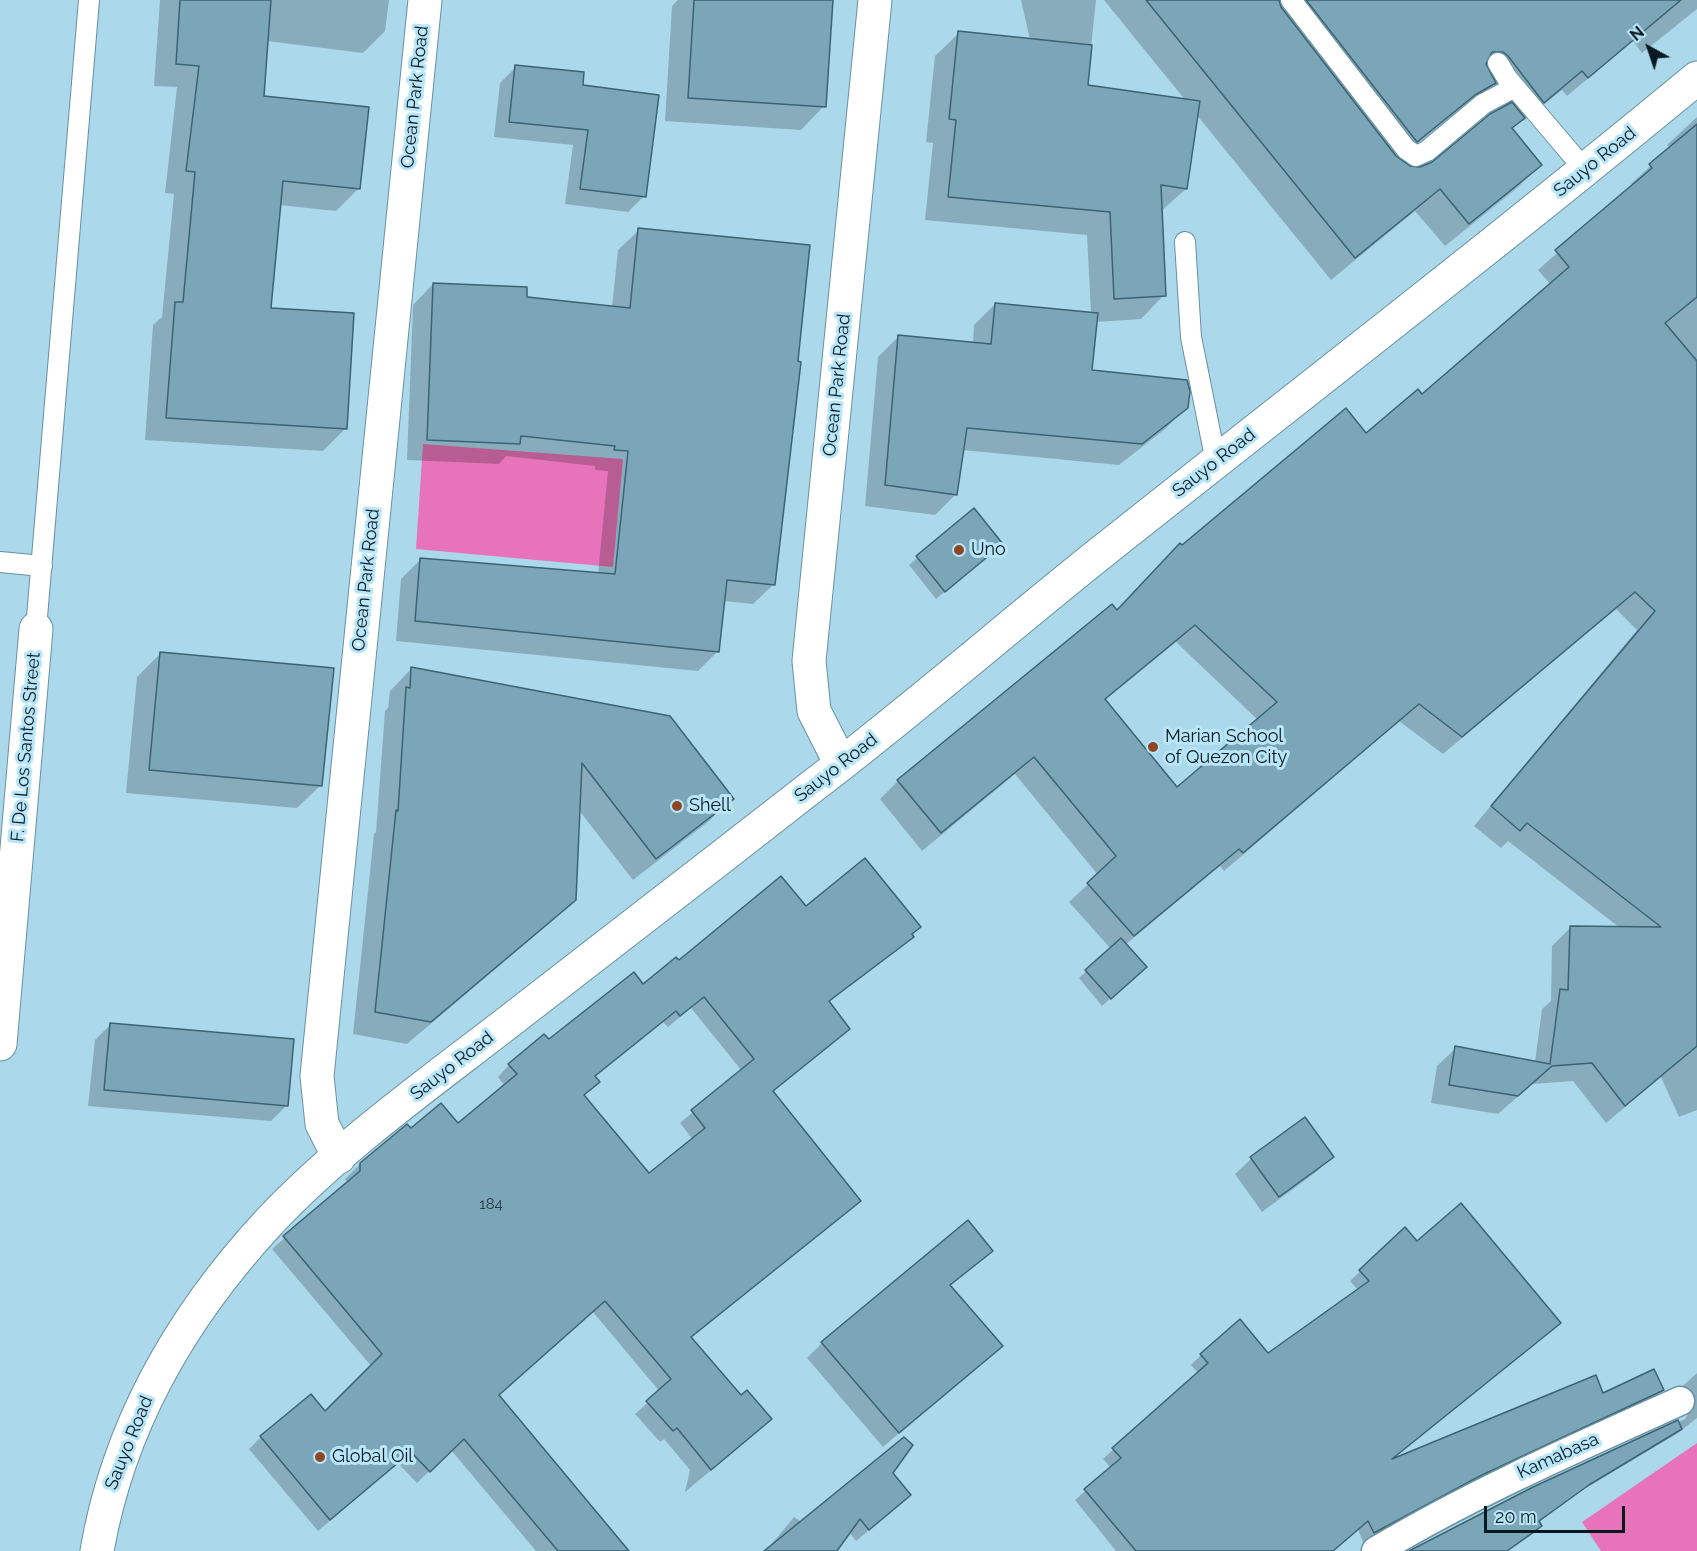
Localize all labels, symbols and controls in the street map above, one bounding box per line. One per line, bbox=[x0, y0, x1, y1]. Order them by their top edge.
north arrow bbox=[1619, 18, 1679, 78]
text: N bbox=[1626, 23, 1648, 45]
street label: Ocean Park Road bbox=[397, 25, 433, 169]
street label: Sauyo Road bbox=[1550, 122, 1640, 202]
street label: Ocean Park Road bbox=[819, 313, 855, 457]
street label: Sauyo Road bbox=[1168, 424, 1260, 502]
street label: Ocean Park Road bbox=[348, 508, 384, 652]
place label: Uno bbox=[971, 539, 1006, 561]
marker: Uno bbox=[952, 543, 966, 557]
street label: F. De Los Santos Street bbox=[7, 651, 45, 843]
place label: Marian School of Quezon City bbox=[1165, 726, 1287, 768]
street label: Sauyo Road bbox=[790, 729, 882, 807]
marker: Marian School of Quezon City bbox=[1146, 740, 1160, 754]
place label: Shell bbox=[689, 795, 731, 817]
marker: Shell bbox=[670, 799, 684, 813]
street label: Sauyo Road bbox=[406, 1027, 498, 1105]
house number: 184 bbox=[479, 1195, 503, 1213]
street label: Sauyo Road bbox=[100, 1393, 158, 1493]
street label: Kamabasa bbox=[1514, 1428, 1602, 1484]
place label: Global Oil bbox=[332, 1446, 413, 1468]
marker: Global Oil bbox=[313, 1450, 327, 1464]
scale bar bbox=[1487, 1494, 1628, 1532]
text: 20 m bbox=[1495, 1506, 1537, 1527]

